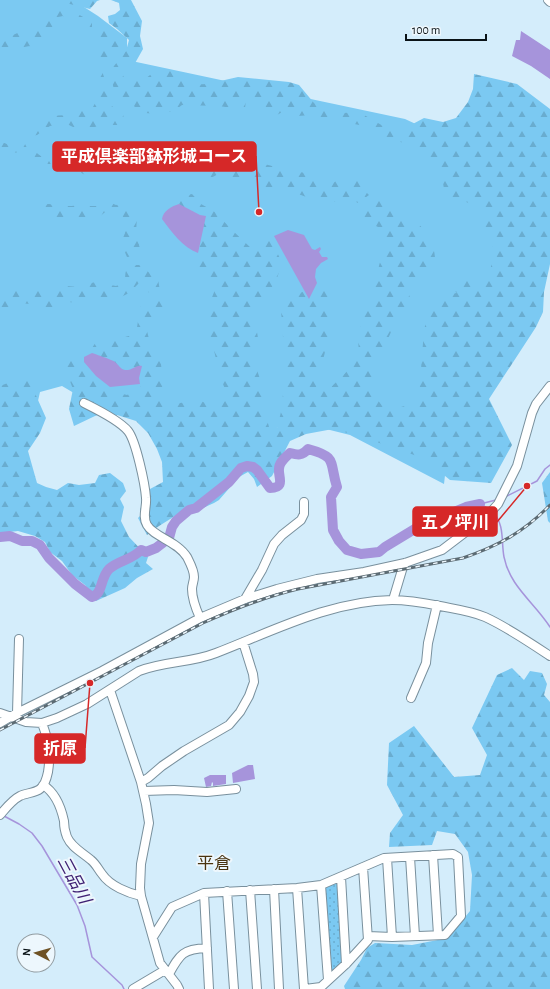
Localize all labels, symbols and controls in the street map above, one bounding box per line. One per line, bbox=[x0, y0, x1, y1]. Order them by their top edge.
scale bar bbox=[406, 16, 486, 42]
text: 100 m bbox=[412, 24, 440, 36]
callout: 平成倶楽部鉢形城コース bbox=[53, 142, 256, 171]
text: 平成倶楽部鉢形城コース bbox=[61, 147, 247, 165]
callout: 五ノ坪川 bbox=[413, 507, 497, 536]
text: 五ノ坪川 bbox=[421, 513, 489, 531]
callout: 折原 bbox=[35, 734, 85, 763]
text: 折原 bbox=[43, 739, 77, 757]
water label: 三品川 bbox=[55, 853, 94, 908]
district label: 平倉 bbox=[197, 855, 231, 872]
north arrow bbox=[16, 933, 56, 973]
text: N bbox=[21, 948, 32, 956]

